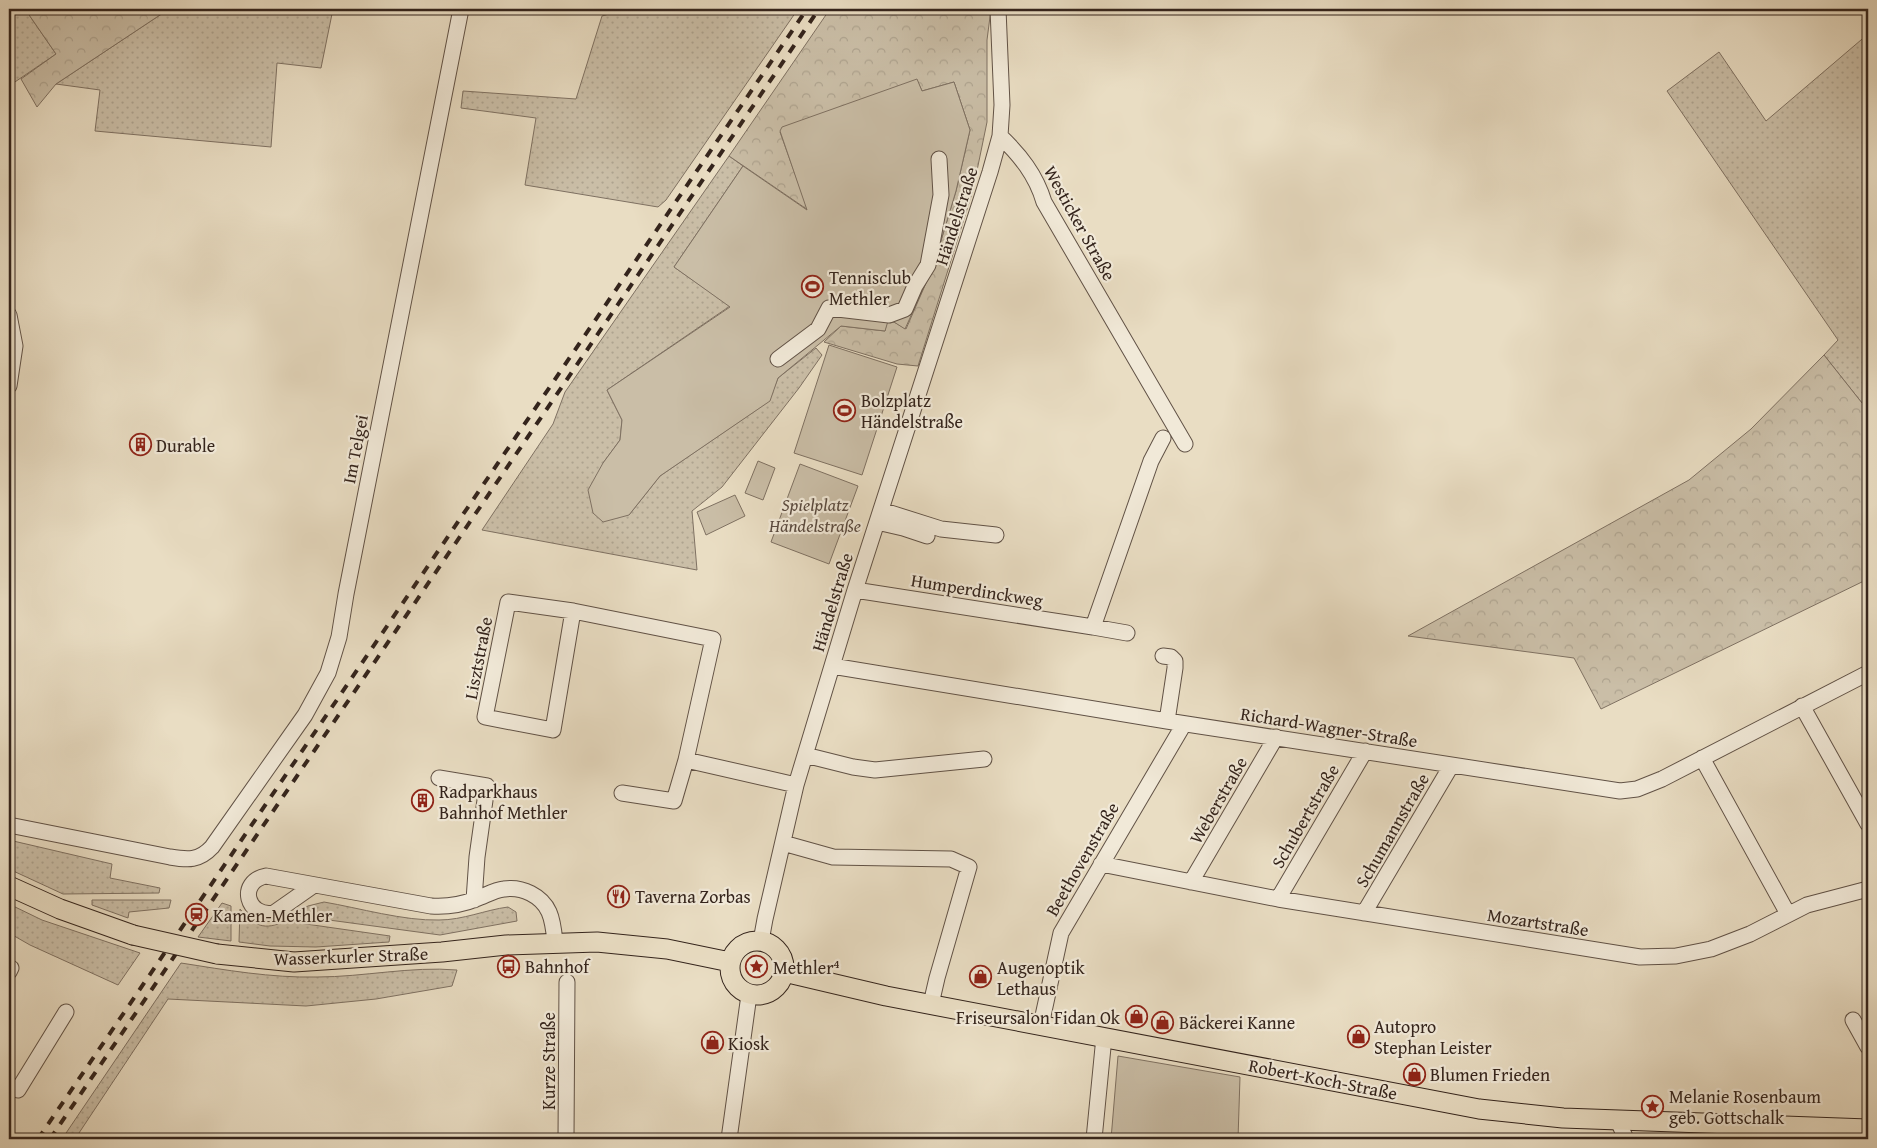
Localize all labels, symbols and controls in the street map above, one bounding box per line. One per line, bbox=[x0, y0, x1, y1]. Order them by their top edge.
street label: Westicker Straße bbox=[1037, 161, 1123, 285]
street label: Händelstraße bbox=[927, 163, 985, 269]
place label: Tennisclub Methler bbox=[829, 264, 911, 312]
sports icon: Tennisclub Methler bbox=[801, 275, 825, 299]
place label: Bolzplatz Händelstraße bbox=[861, 387, 963, 435]
sports icon: Bolzplatz Händelstraße bbox=[833, 398, 857, 422]
street label: Im Telgei bbox=[335, 412, 375, 486]
place label: Durable bbox=[156, 432, 215, 459]
building icon: Durable bbox=[128, 433, 152, 457]
park label: Spielplatz Händelstraße bbox=[768, 491, 861, 539]
street label: Händelstraße bbox=[804, 549, 860, 655]
street label: Humperdinckweg bbox=[909, 566, 1045, 614]
street label: Lisztstraße bbox=[457, 614, 499, 702]
street label: Richard-Wagner-Straße bbox=[1239, 700, 1419, 754]
street label: Weberstraße bbox=[1182, 751, 1254, 849]
street label: Schubertstraße bbox=[1264, 759, 1346, 873]
street label: Schumannstraße bbox=[1348, 768, 1436, 892]
place label: Radparkhaus Bahnhof Methler bbox=[439, 778, 568, 826]
building icon: Radparkhaus Bahnhof Methler bbox=[411, 789, 435, 813]
street label: Beethovenstraße bbox=[1038, 797, 1126, 921]
place label: Taverna Zorbas bbox=[635, 883, 751, 910]
restaurant icon: Taverna Zorbas bbox=[607, 884, 631, 908]
street label: Mozartstraße bbox=[1485, 901, 1591, 943]
place label: Kamen-Methler bbox=[213, 902, 333, 929]
station icon: Kamen-Methler bbox=[185, 903, 209, 927]
street label: Wasserkurler Straße bbox=[273, 940, 429, 972]
place label: Bahnhof bbox=[525, 953, 591, 980]
bus stop icon: Bahnhof bbox=[497, 954, 521, 978]
place label: Methler⁴ bbox=[773, 954, 840, 981]
place label: Augenoptik Lethaus bbox=[997, 954, 1085, 1002]
place icon: Methler⁴ bbox=[745, 955, 769, 979]
shop icon: Augenoptik Lethaus bbox=[969, 965, 993, 989]
place label: Friseursalon Fidan Ok bbox=[956, 1004, 1121, 1031]
shop icon: Friseursalon Fidan Ok bbox=[1124, 1005, 1148, 1029]
place label: Bäckerei Kanne bbox=[1179, 1009, 1295, 1036]
shop icon: Bäckerei Kanne bbox=[1151, 1010, 1175, 1034]
street label: Kurze Straße bbox=[535, 1012, 562, 1110]
place label: Autopro Stephan Leister bbox=[1374, 1013, 1492, 1061]
shop icon: Autopro Stephan Leister bbox=[1346, 1024, 1370, 1048]
place label: Kiosk bbox=[728, 1030, 770, 1057]
shop icon: Kiosk bbox=[700, 1031, 724, 1055]
street label: Robert-Koch-Straße bbox=[1246, 1051, 1400, 1107]
place label: Blumen Frieden bbox=[1430, 1061, 1550, 1088]
shop icon: Blumen Frieden bbox=[1402, 1062, 1426, 1086]
place label: Melanie Rosenbaum geb. Gottschalk bbox=[1669, 1083, 1821, 1131]
place icon: Melanie Rosenbaum geb. Gottschalk bbox=[1641, 1094, 1665, 1118]

